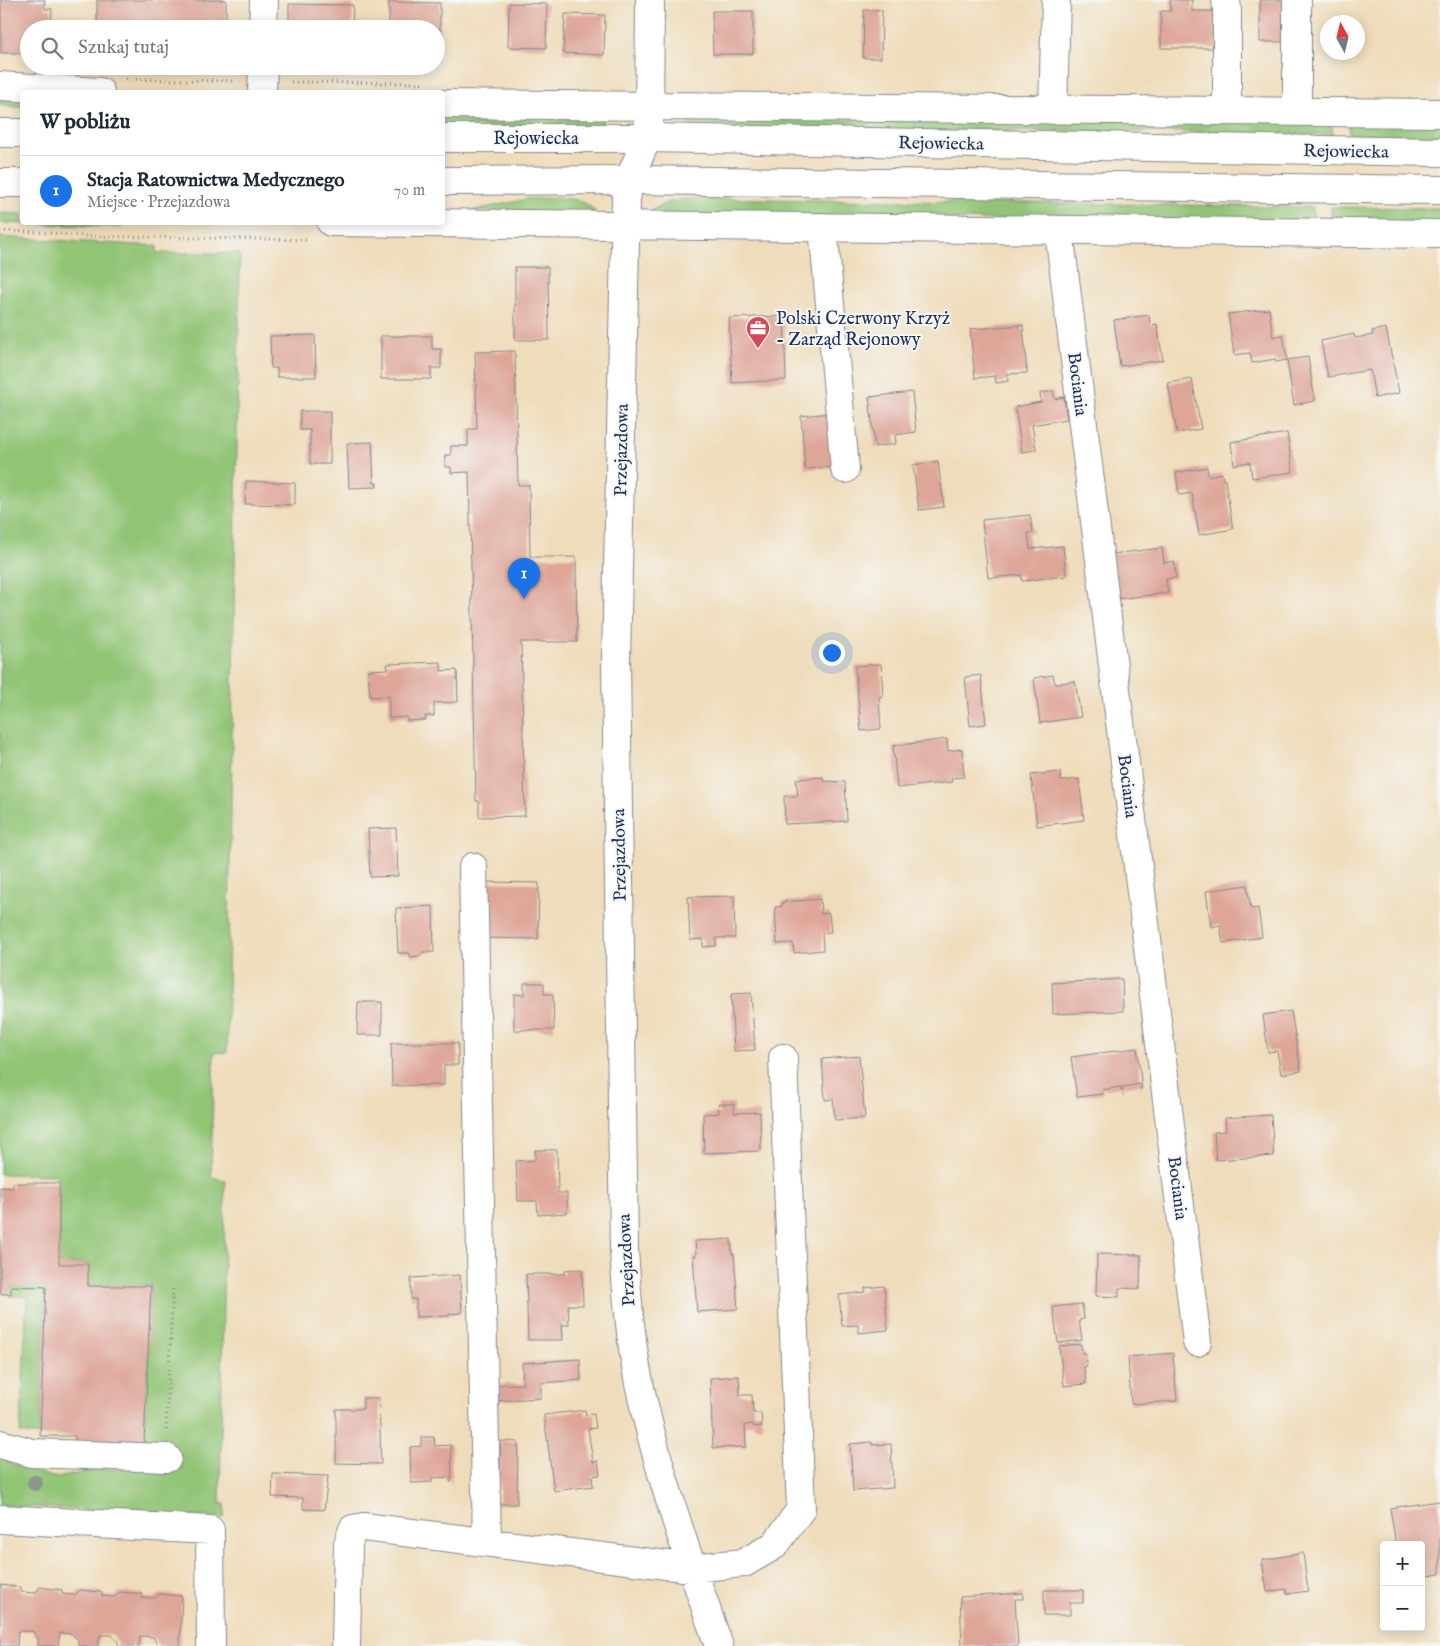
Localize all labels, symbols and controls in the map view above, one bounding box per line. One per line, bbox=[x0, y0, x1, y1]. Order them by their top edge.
north arrow bbox=[1320, 15, 1365, 60]
search box bbox=[20, 20, 445, 75]
icon: search bbox=[38, 34, 66, 62]
text: Szukaj tutaj bbox=[78, 36, 169, 60]
text: W pobliżu bbox=[40, 109, 130, 136]
street label: Rejowiecka bbox=[493, 128, 579, 151]
street label: Rejowiecka bbox=[898, 132, 984, 157]
street label: Rejowiecka bbox=[1303, 140, 1389, 165]
text: Stacja Ratownictwa Medycznego bbox=[87, 169, 345, 193]
text: 1 bbox=[53, 181, 59, 201]
text: 70 m bbox=[394, 181, 425, 201]
text: Miejsce · Przejazdowa bbox=[87, 193, 230, 213]
place label: Polski Czerwony Krzyż - Zarząd Rejonowy bbox=[776, 308, 950, 352]
office icon: Polski Czerwony Krzyż - Zarząd Rejonowy bbox=[745, 315, 771, 349]
street label: Bociania bbox=[1061, 351, 1092, 418]
street label: Przejazdowa bbox=[610, 403, 635, 497]
pin: 1 bbox=[508, 558, 540, 599]
your location bbox=[819, 640, 845, 666]
street label: Bociania bbox=[1111, 753, 1142, 820]
street label: Przejazdowa bbox=[608, 808, 633, 902]
street label: Bociania bbox=[1161, 1155, 1192, 1222]
street label: Przejazdowa bbox=[614, 1213, 641, 1307]
map controls bbox=[1380, 1541, 1425, 1631]
button: + bbox=[1380, 1541, 1425, 1586]
button: − bbox=[1380, 1586, 1425, 1631]

